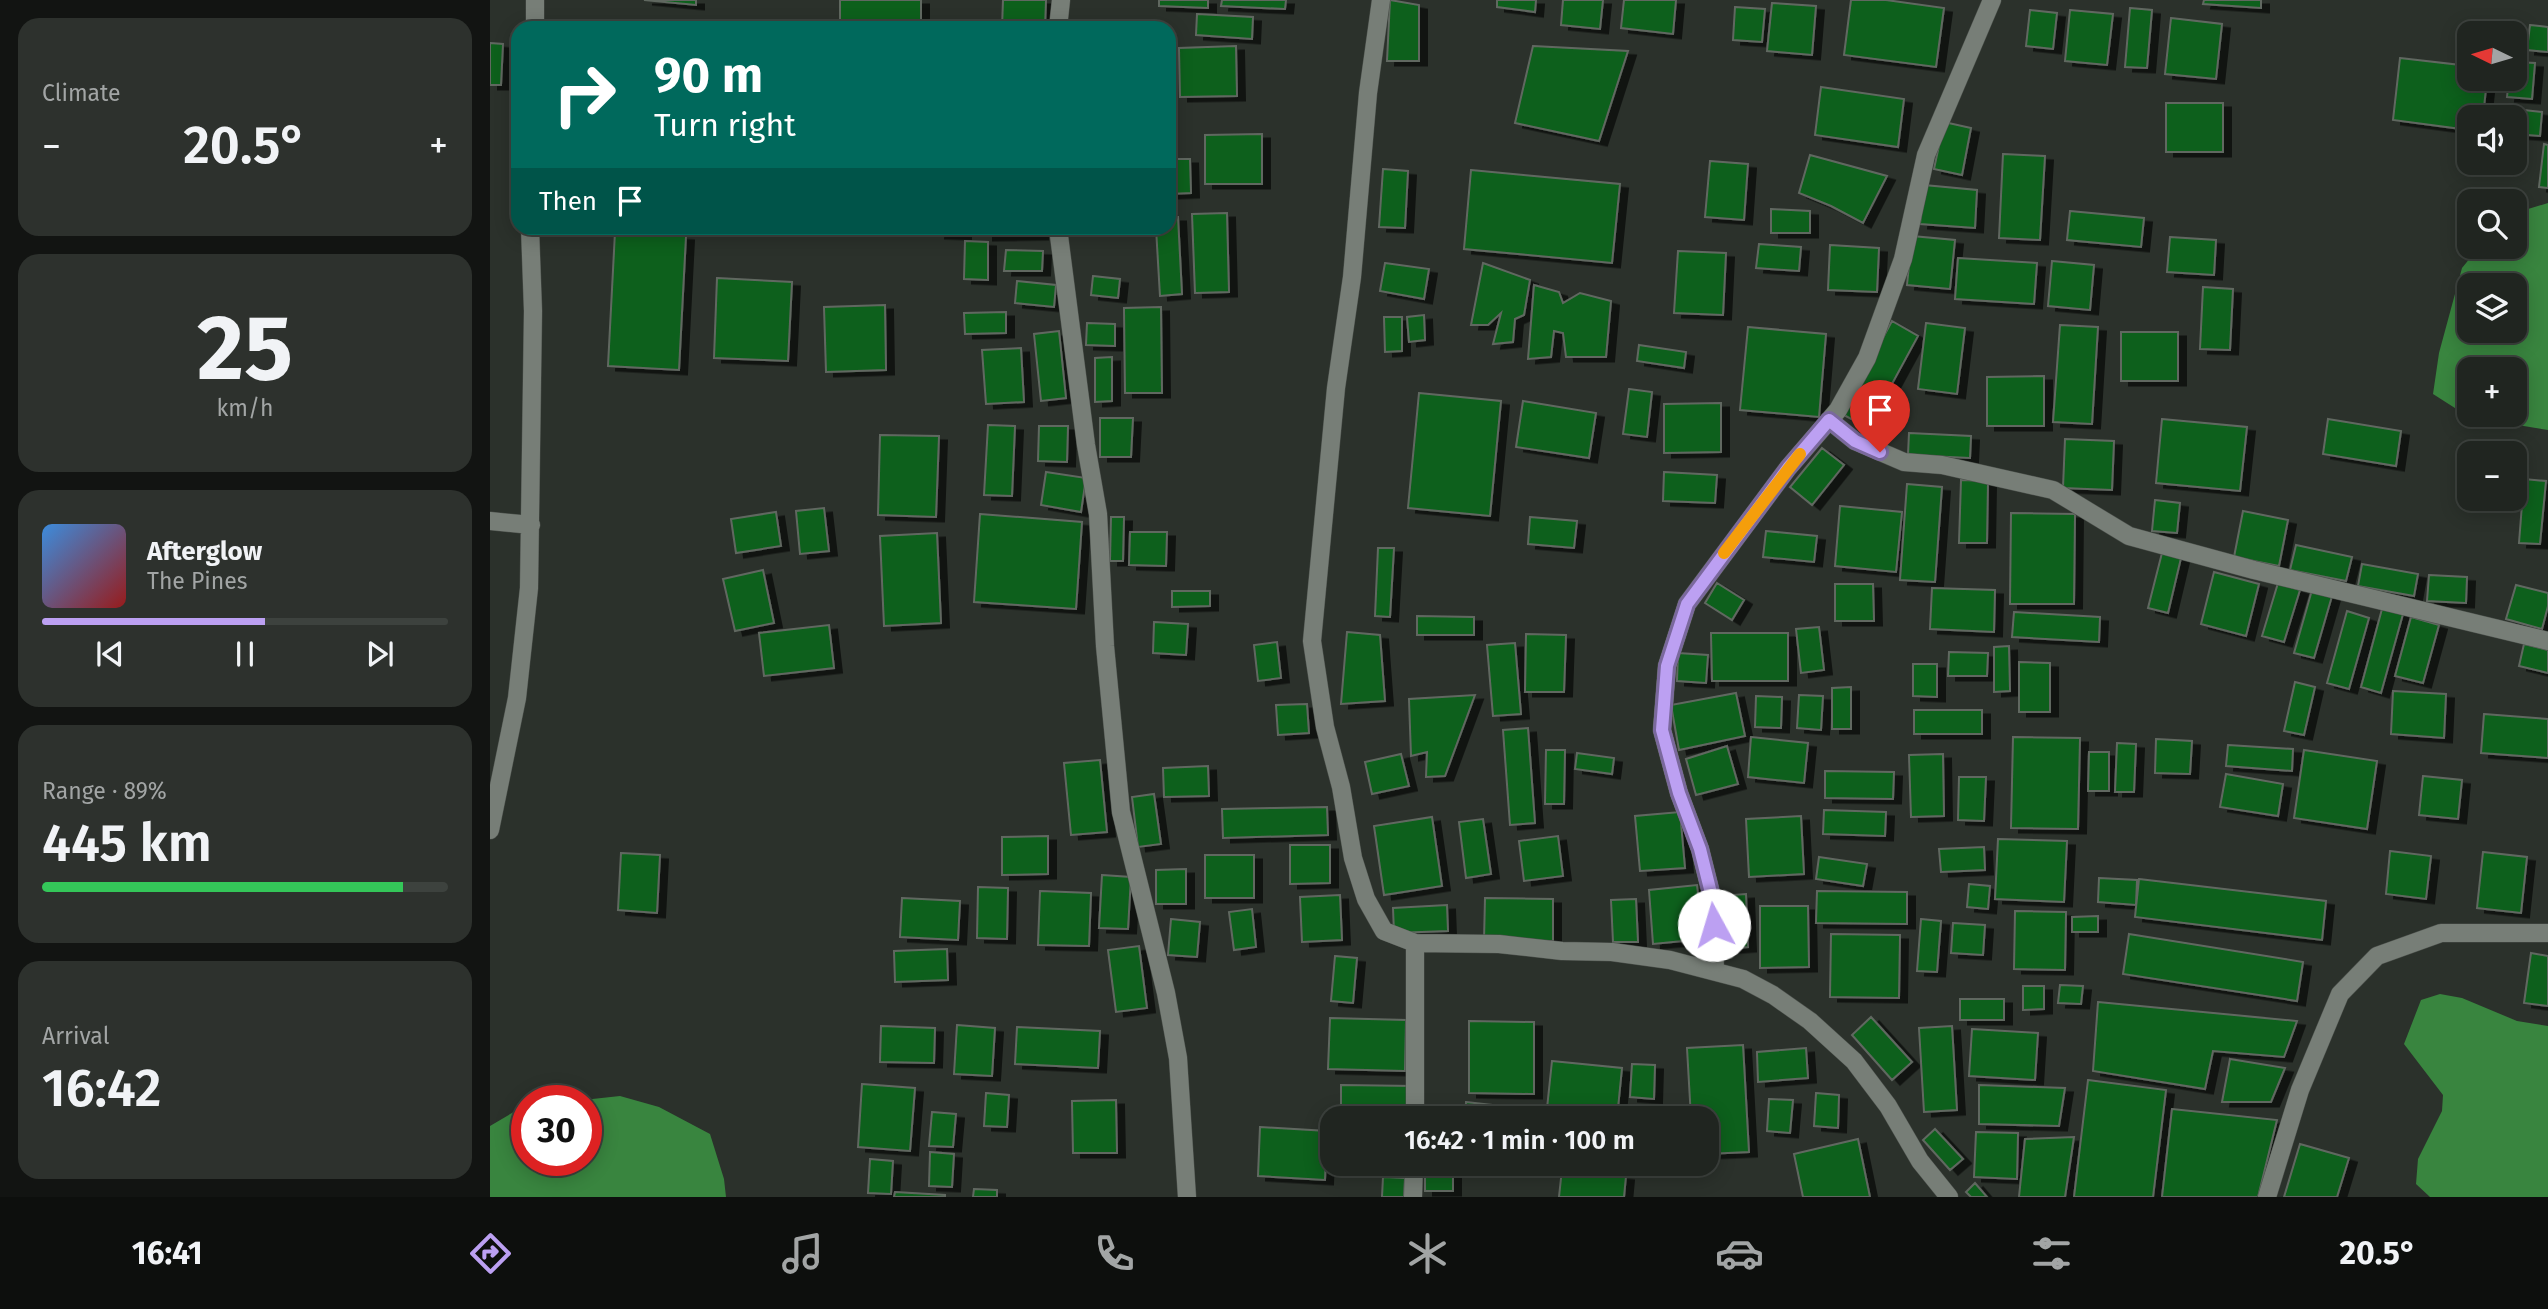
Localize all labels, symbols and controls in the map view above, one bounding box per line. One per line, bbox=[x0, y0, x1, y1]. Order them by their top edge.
north arrow bbox=[2457, 21, 2527, 91]
map controls bbox=[2457, 21, 2527, 511]
text: 90 m bbox=[654, 46, 763, 105]
icon: right bbox=[539, 49, 630, 140]
text: Climate bbox=[42, 79, 121, 107]
button: sound bbox=[2457, 105, 2527, 175]
text: Turn right bbox=[654, 106, 796, 144]
text: 20.5° bbox=[183, 114, 307, 177]
text: − bbox=[42, 123, 61, 169]
text: + bbox=[429, 123, 448, 169]
icon: arrive bbox=[611, 182, 649, 220]
text: Then bbox=[539, 186, 597, 217]
button: search bbox=[2457, 189, 2527, 259]
button: layers bbox=[2457, 273, 2527, 343]
text: 25 bbox=[197, 294, 293, 403]
button: + bbox=[2457, 357, 2527, 427]
pin bbox=[1850, 380, 1910, 452]
icon: arrive bbox=[1861, 391, 1899, 429]
text: km/h bbox=[217, 394, 273, 422]
button: − bbox=[2457, 441, 2527, 511]
text: Afterglow bbox=[147, 536, 262, 567]
text: The Pines bbox=[147, 567, 248, 595]
icon: previous bbox=[91, 635, 129, 673]
icon: pause bbox=[226, 635, 264, 673]
icon: next bbox=[361, 635, 399, 673]
text: Range · 89% bbox=[42, 777, 167, 805]
text: 445 km bbox=[42, 812, 212, 875]
position arrow bbox=[1677, 888, 1751, 962]
text: Arrival bbox=[42, 1022, 109, 1050]
text: 16:42 bbox=[42, 1057, 161, 1120]
speed limit sign: 30 bbox=[511, 1085, 602, 1176]
text: 16:42 · 1 min · 100 m bbox=[1404, 1125, 1635, 1156]
icon: directions bbox=[466, 1229, 515, 1278]
icon: music bbox=[778, 1229, 827, 1278]
icon: phone bbox=[1090, 1229, 1139, 1278]
icon: climate bbox=[1403, 1229, 1452, 1278]
icon: car bbox=[1715, 1229, 1764, 1278]
icon: filters bbox=[2027, 1229, 2076, 1278]
text: 16:41 bbox=[132, 1234, 203, 1272]
text: 20.5° bbox=[2340, 1234, 2416, 1272]

